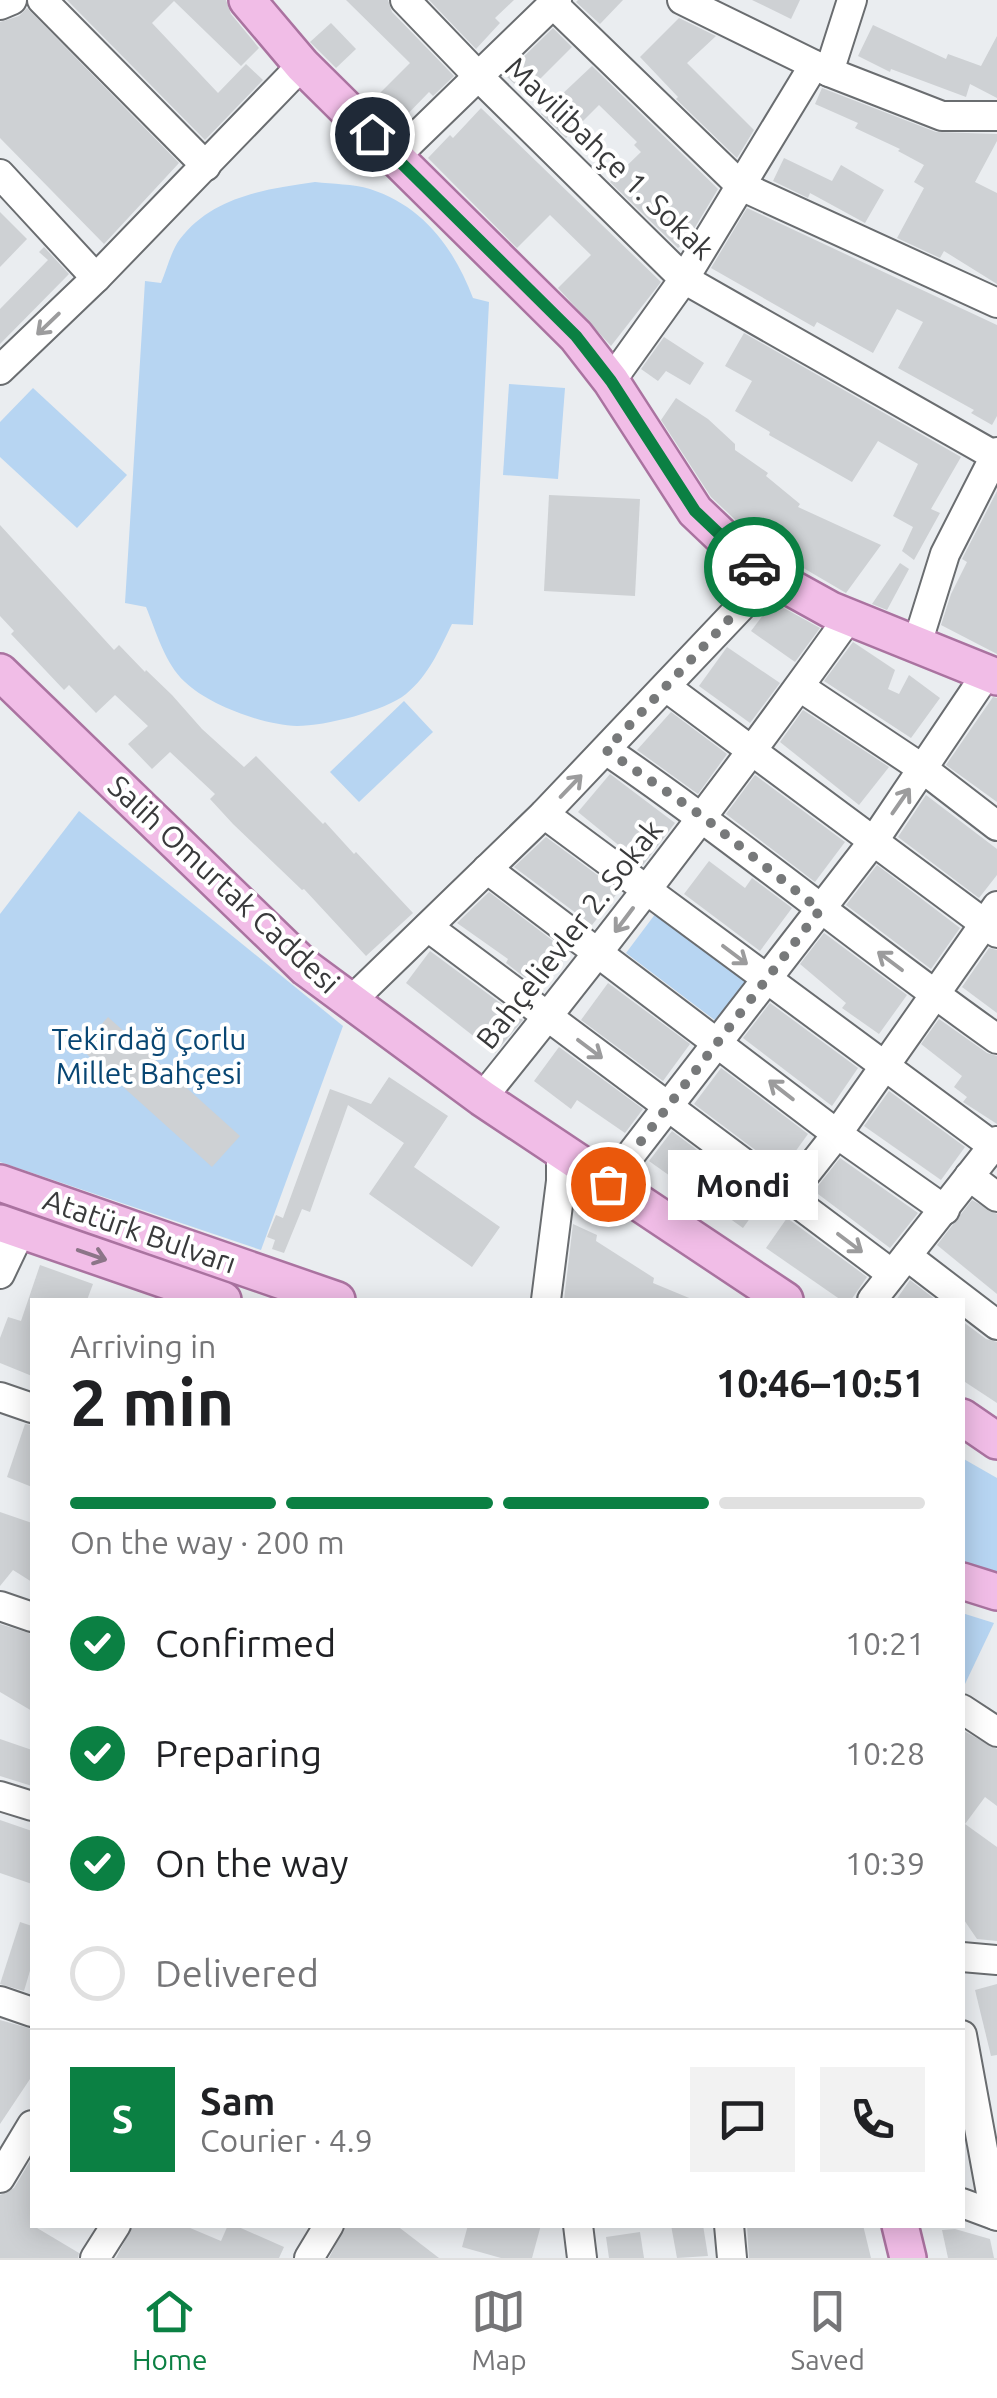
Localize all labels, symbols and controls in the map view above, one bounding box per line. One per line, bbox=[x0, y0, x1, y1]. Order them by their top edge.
street label: Mavilibahçe 1. Sokak bbox=[499, 50, 721, 266]
pin bbox=[330, 92, 415, 177]
icon: home bbox=[345, 107, 400, 162]
one-way arrow bbox=[36, 312, 61, 335]
courier bbox=[704, 517, 804, 617]
icon: car bbox=[727, 540, 782, 595]
street label: Salih Omurtak Caddesi bbox=[102, 768, 346, 1000]
one-way arrow bbox=[559, 774, 582, 799]
one-way arrow bbox=[890, 788, 911, 815]
street label: Bahçelievler 2. Sokak bbox=[469, 813, 669, 1055]
one-way arrow bbox=[613, 906, 634, 933]
one-way arrow bbox=[721, 944, 748, 965]
one-way arrow bbox=[876, 951, 904, 972]
park label: Tekirdağ Çorlu Millet Bahçesi bbox=[52, 1022, 246, 1090]
one-way arrow bbox=[576, 1038, 603, 1059]
one-way arrow bbox=[768, 1080, 795, 1101]
pin bbox=[566, 1142, 651, 1227]
callout: Mondi bbox=[668, 1149, 818, 1219]
icon: bag bbox=[581, 1157, 636, 1212]
text: Mondi bbox=[696, 1167, 790, 1203]
street label: Atatürk Bulvarı bbox=[39, 1182, 241, 1280]
one-way arrow bbox=[836, 1232, 863, 1253]
one-way arrow bbox=[76, 1247, 108, 1265]
text: Arriving in bbox=[70, 1328, 216, 1364]
text: 10:46–10:51 bbox=[716, 1362, 925, 1404]
text: 2 min bbox=[70, 1365, 234, 1438]
text: On the way · 200 m bbox=[70, 1524, 345, 1560]
icon: check bbox=[70, 1616, 125, 1671]
text: Confirmed bbox=[155, 1622, 336, 1664]
text: 10:21 bbox=[845, 1625, 925, 1661]
icon: check bbox=[70, 1726, 125, 1781]
text: Preparing bbox=[155, 1732, 322, 1774]
text: 10:28 bbox=[845, 1735, 925, 1771]
icon: check bbox=[70, 1836, 125, 1891]
text: On the way bbox=[155, 1842, 348, 1884]
text: 10:39 bbox=[845, 1845, 925, 1881]
text: Delivered bbox=[155, 1952, 319, 1994]
button: chat bbox=[690, 2067, 795, 2172]
button: phone bbox=[820, 2067, 925, 2172]
text: Sam bbox=[200, 2080, 275, 2122]
text: S bbox=[112, 2098, 133, 2140]
text: Courier · 4.9 bbox=[200, 2122, 373, 2158]
tab: Home bbox=[132, 2284, 208, 2375]
tab: Map bbox=[471, 2284, 527, 2375]
tab: Saved bbox=[790, 2284, 865, 2375]

